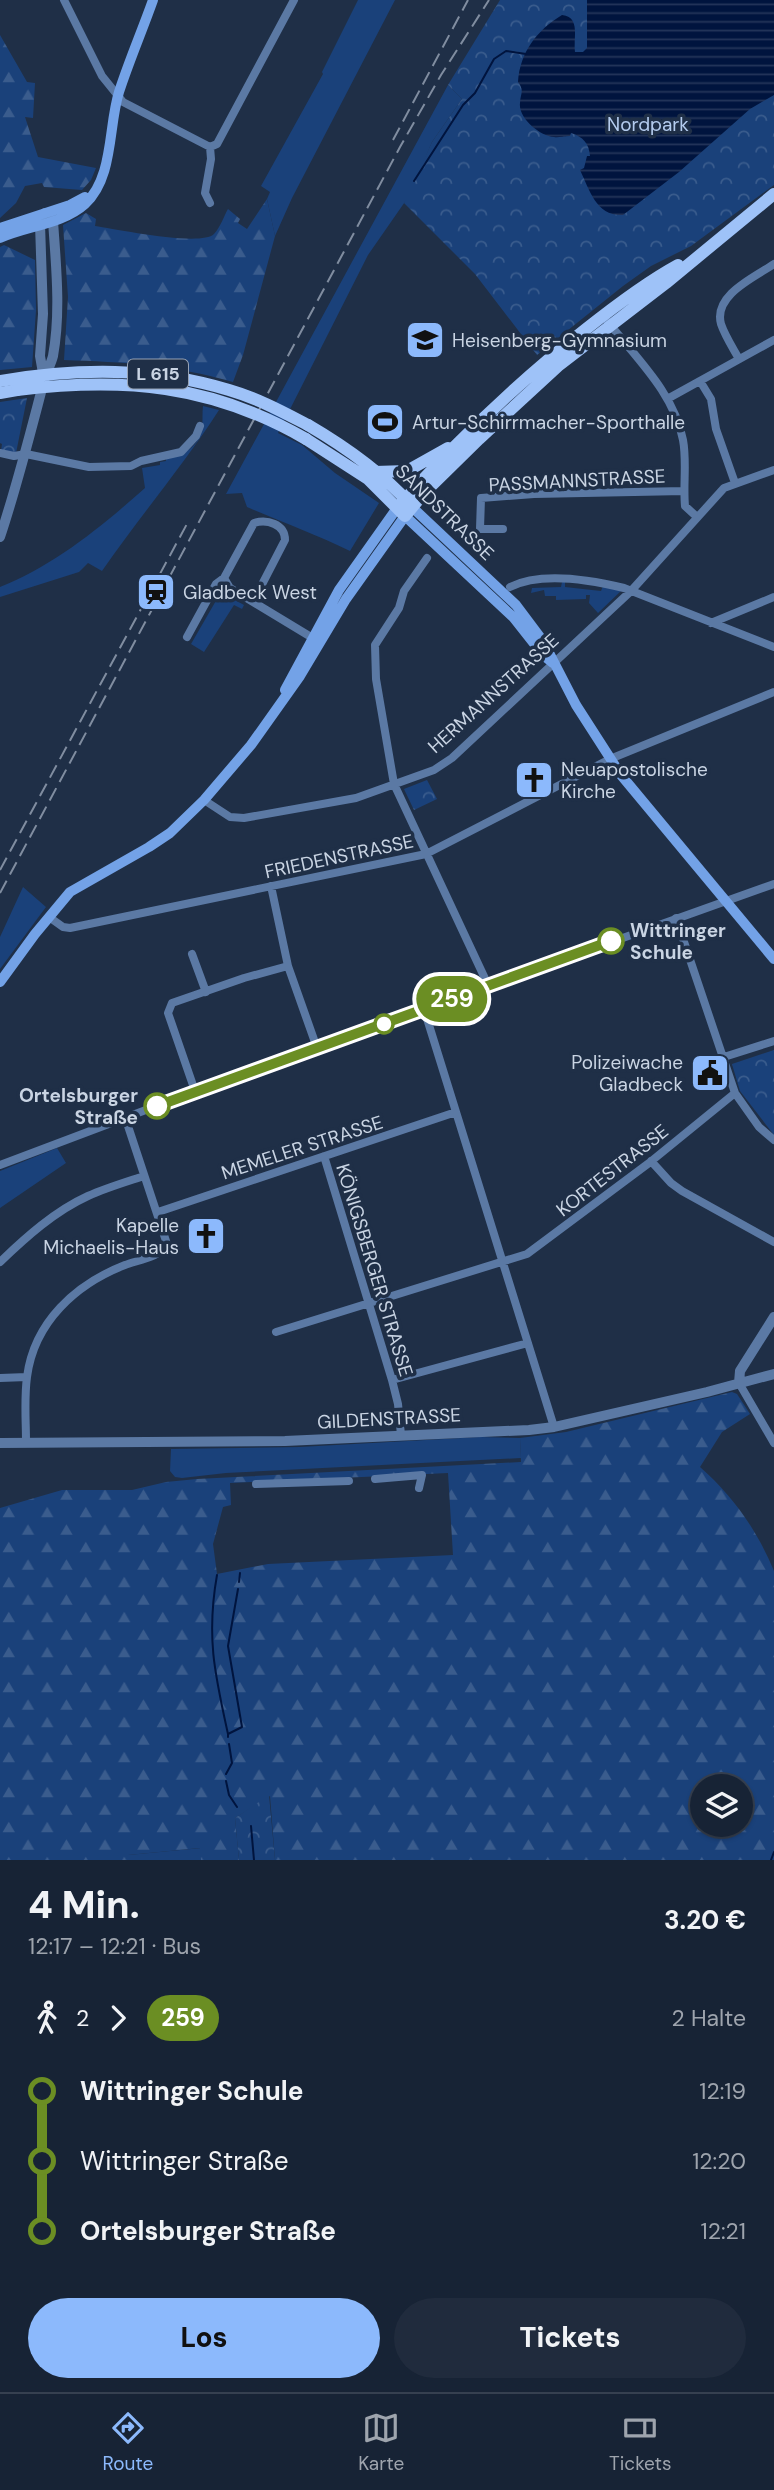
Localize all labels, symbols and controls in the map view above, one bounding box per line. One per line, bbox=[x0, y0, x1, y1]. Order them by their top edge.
park label: Nordpark bbox=[607, 112, 689, 137]
school or university icon: Heisenberg-Gymnasium bbox=[404, 319, 446, 361]
place label: Heisenberg-Gymnasium bbox=[452, 328, 667, 353]
road number: L 615 bbox=[128, 360, 188, 388]
sports icon: Artur-Schirrmacher-Sporthalle bbox=[364, 401, 406, 443]
place label: Artur-Schirrmacher-Sporthalle bbox=[412, 410, 685, 435]
street label: SANDSTRASSE bbox=[390, 459, 499, 566]
street label: PASSMANNSTRASSE bbox=[488, 463, 666, 498]
station icon: Gladbeck West bbox=[135, 571, 177, 613]
place label: Gladbeck West bbox=[183, 580, 317, 605]
street label: HERMANNSTRASSE bbox=[423, 628, 564, 759]
place label: Neuapostolische Kirche bbox=[561, 757, 708, 804]
church icon: Neuapostolische Kirche bbox=[513, 759, 555, 801]
street label: FRIEDENSTRASSE bbox=[262, 829, 416, 884]
place label: Wittringer Schule bbox=[630, 918, 726, 965]
marker: Wittringer Schule bbox=[598, 928, 624, 954]
line badge: 259 bbox=[412, 976, 492, 1022]
text: 259 bbox=[430, 983, 474, 1014]
unlabelled marker bbox=[374, 1014, 394, 1034]
place label: Polizeiwache Gladbeck bbox=[571, 1050, 683, 1097]
public building icon: Polizeiwache Gladbeck bbox=[689, 1052, 731, 1094]
place label: Ortelsburger Straße bbox=[19, 1083, 138, 1130]
marker: Ortelsburger Straße bbox=[144, 1093, 170, 1119]
street label: MEMELER STRASSE bbox=[218, 1110, 386, 1185]
street label: KORTESTRASSE bbox=[551, 1119, 673, 1222]
street label: KÖNIGSBERGER STRASSE bbox=[330, 1161, 419, 1379]
place label: Kapelle Michaelis-Haus bbox=[43, 1213, 179, 1260]
church icon: Kapelle Michaelis-Haus bbox=[185, 1215, 227, 1257]
street label: GILDENSTRASSE bbox=[317, 1402, 462, 1435]
map controls bbox=[690, 1774, 753, 1837]
button: layers bbox=[690, 1774, 753, 1837]
text: 4 Min. bbox=[28, 1880, 139, 1930]
text: 3.20 € bbox=[664, 1903, 746, 1937]
text: 12:17 – 12:21 · Bus bbox=[28, 1931, 201, 1961]
icon: walk bbox=[28, 1999, 66, 2037]
icon: forward bbox=[99, 1999, 137, 2037]
text: 259 bbox=[161, 2002, 205, 2033]
text: 2 bbox=[76, 2003, 89, 2033]
text: 2 Halte bbox=[672, 2003, 746, 2033]
text: Wittringer Schule bbox=[80, 2074, 303, 2108]
text: 12:19 bbox=[699, 2076, 746, 2106]
text: Wittringer Straße bbox=[80, 2144, 289, 2178]
text: 12:20 bbox=[692, 2146, 746, 2176]
text: Ortelsburger Straße bbox=[80, 2214, 336, 2248]
text: 12:21 bbox=[701, 2216, 746, 2246]
button: Los bbox=[28, 2298, 380, 2378]
button: Tickets bbox=[394, 2298, 746, 2378]
tab: Route bbox=[102, 2409, 153, 2476]
tab: Karte bbox=[358, 2409, 404, 2476]
tab: Tickets bbox=[609, 2409, 672, 2476]

